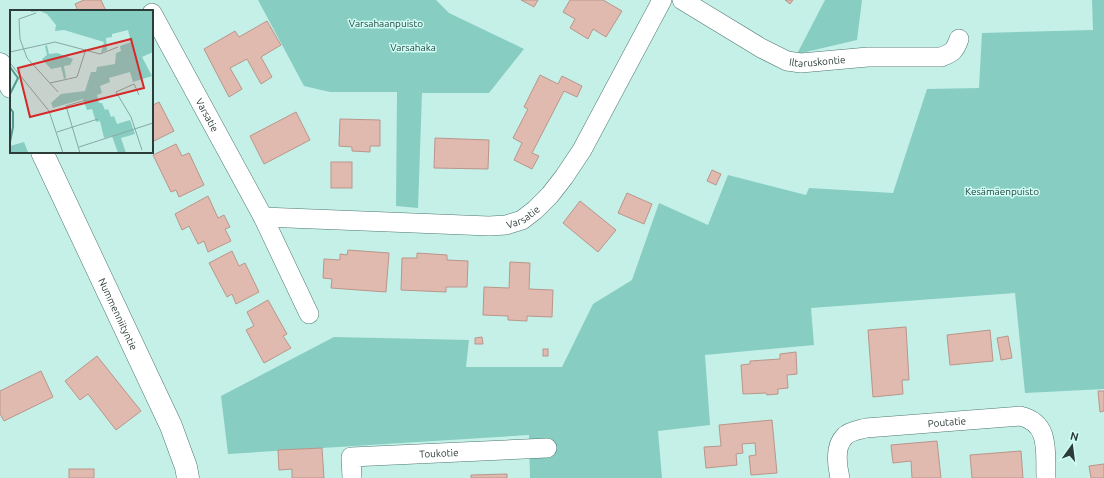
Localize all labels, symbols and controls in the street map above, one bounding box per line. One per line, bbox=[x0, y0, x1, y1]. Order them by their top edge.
inset map bbox=[10, 10, 153, 153]
park label: Varsahaanpuisto bbox=[349, 18, 423, 29]
park label: Varsahaka bbox=[390, 42, 436, 53]
street label: Iltaruskontie bbox=[788, 54, 846, 69]
street label: Varsatie bbox=[193, 96, 221, 134]
park label: Kesämäenpuisto bbox=[965, 186, 1039, 197]
street label: Varsatie bbox=[505, 204, 542, 231]
street label: Nummenniityntie bbox=[96, 276, 139, 352]
street label: Poutatie bbox=[927, 415, 966, 429]
north arrow bbox=[1052, 426, 1092, 466]
text: N bbox=[1069, 429, 1080, 443]
street label: Toukotie bbox=[419, 447, 459, 460]

